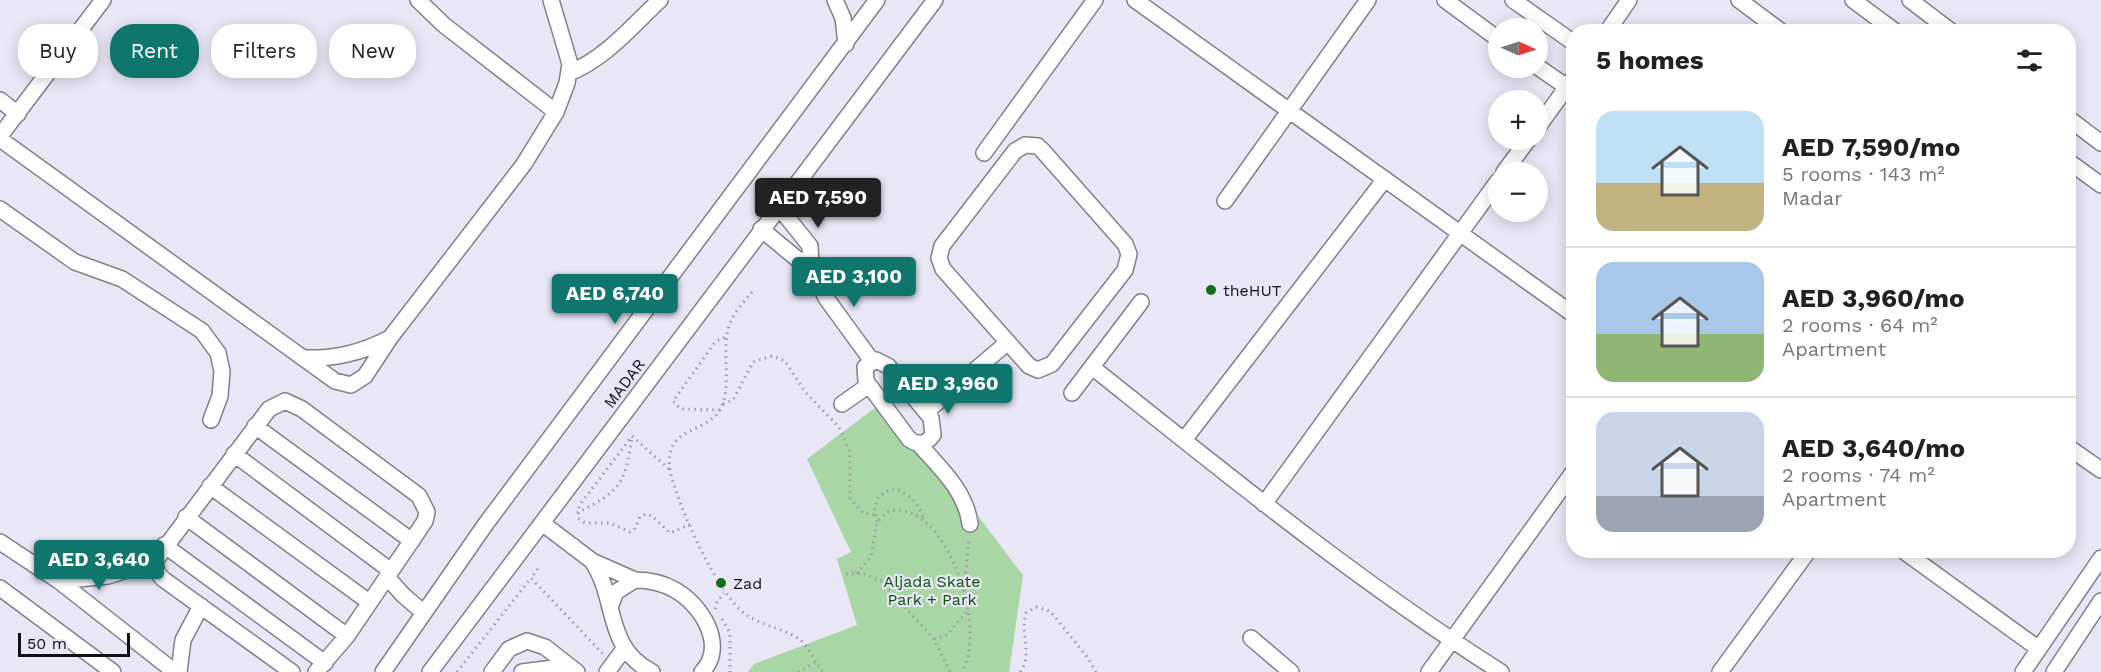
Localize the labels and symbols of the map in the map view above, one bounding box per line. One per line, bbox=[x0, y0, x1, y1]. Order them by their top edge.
north arrow bbox=[1488, 18, 1548, 78]
pin: AED 7,590 bbox=[749, 178, 887, 229]
pin: AED 3,100 bbox=[785, 257, 923, 308]
pin: AED 6,740 bbox=[546, 274, 684, 325]
place label: theHUT bbox=[1223, 281, 1282, 300]
marker: theHUT bbox=[1204, 283, 1218, 297]
street label: MADAR bbox=[600, 355, 649, 412]
pin: AED 3,960 bbox=[879, 364, 1017, 415]
pin: AED 3,640 bbox=[30, 540, 168, 591]
park label: Aljada Skate Park + Park bbox=[884, 572, 980, 609]
place label: Zad bbox=[733, 574, 762, 593]
marker: Zad bbox=[714, 576, 728, 590]
scale bar bbox=[18, 630, 130, 658]

